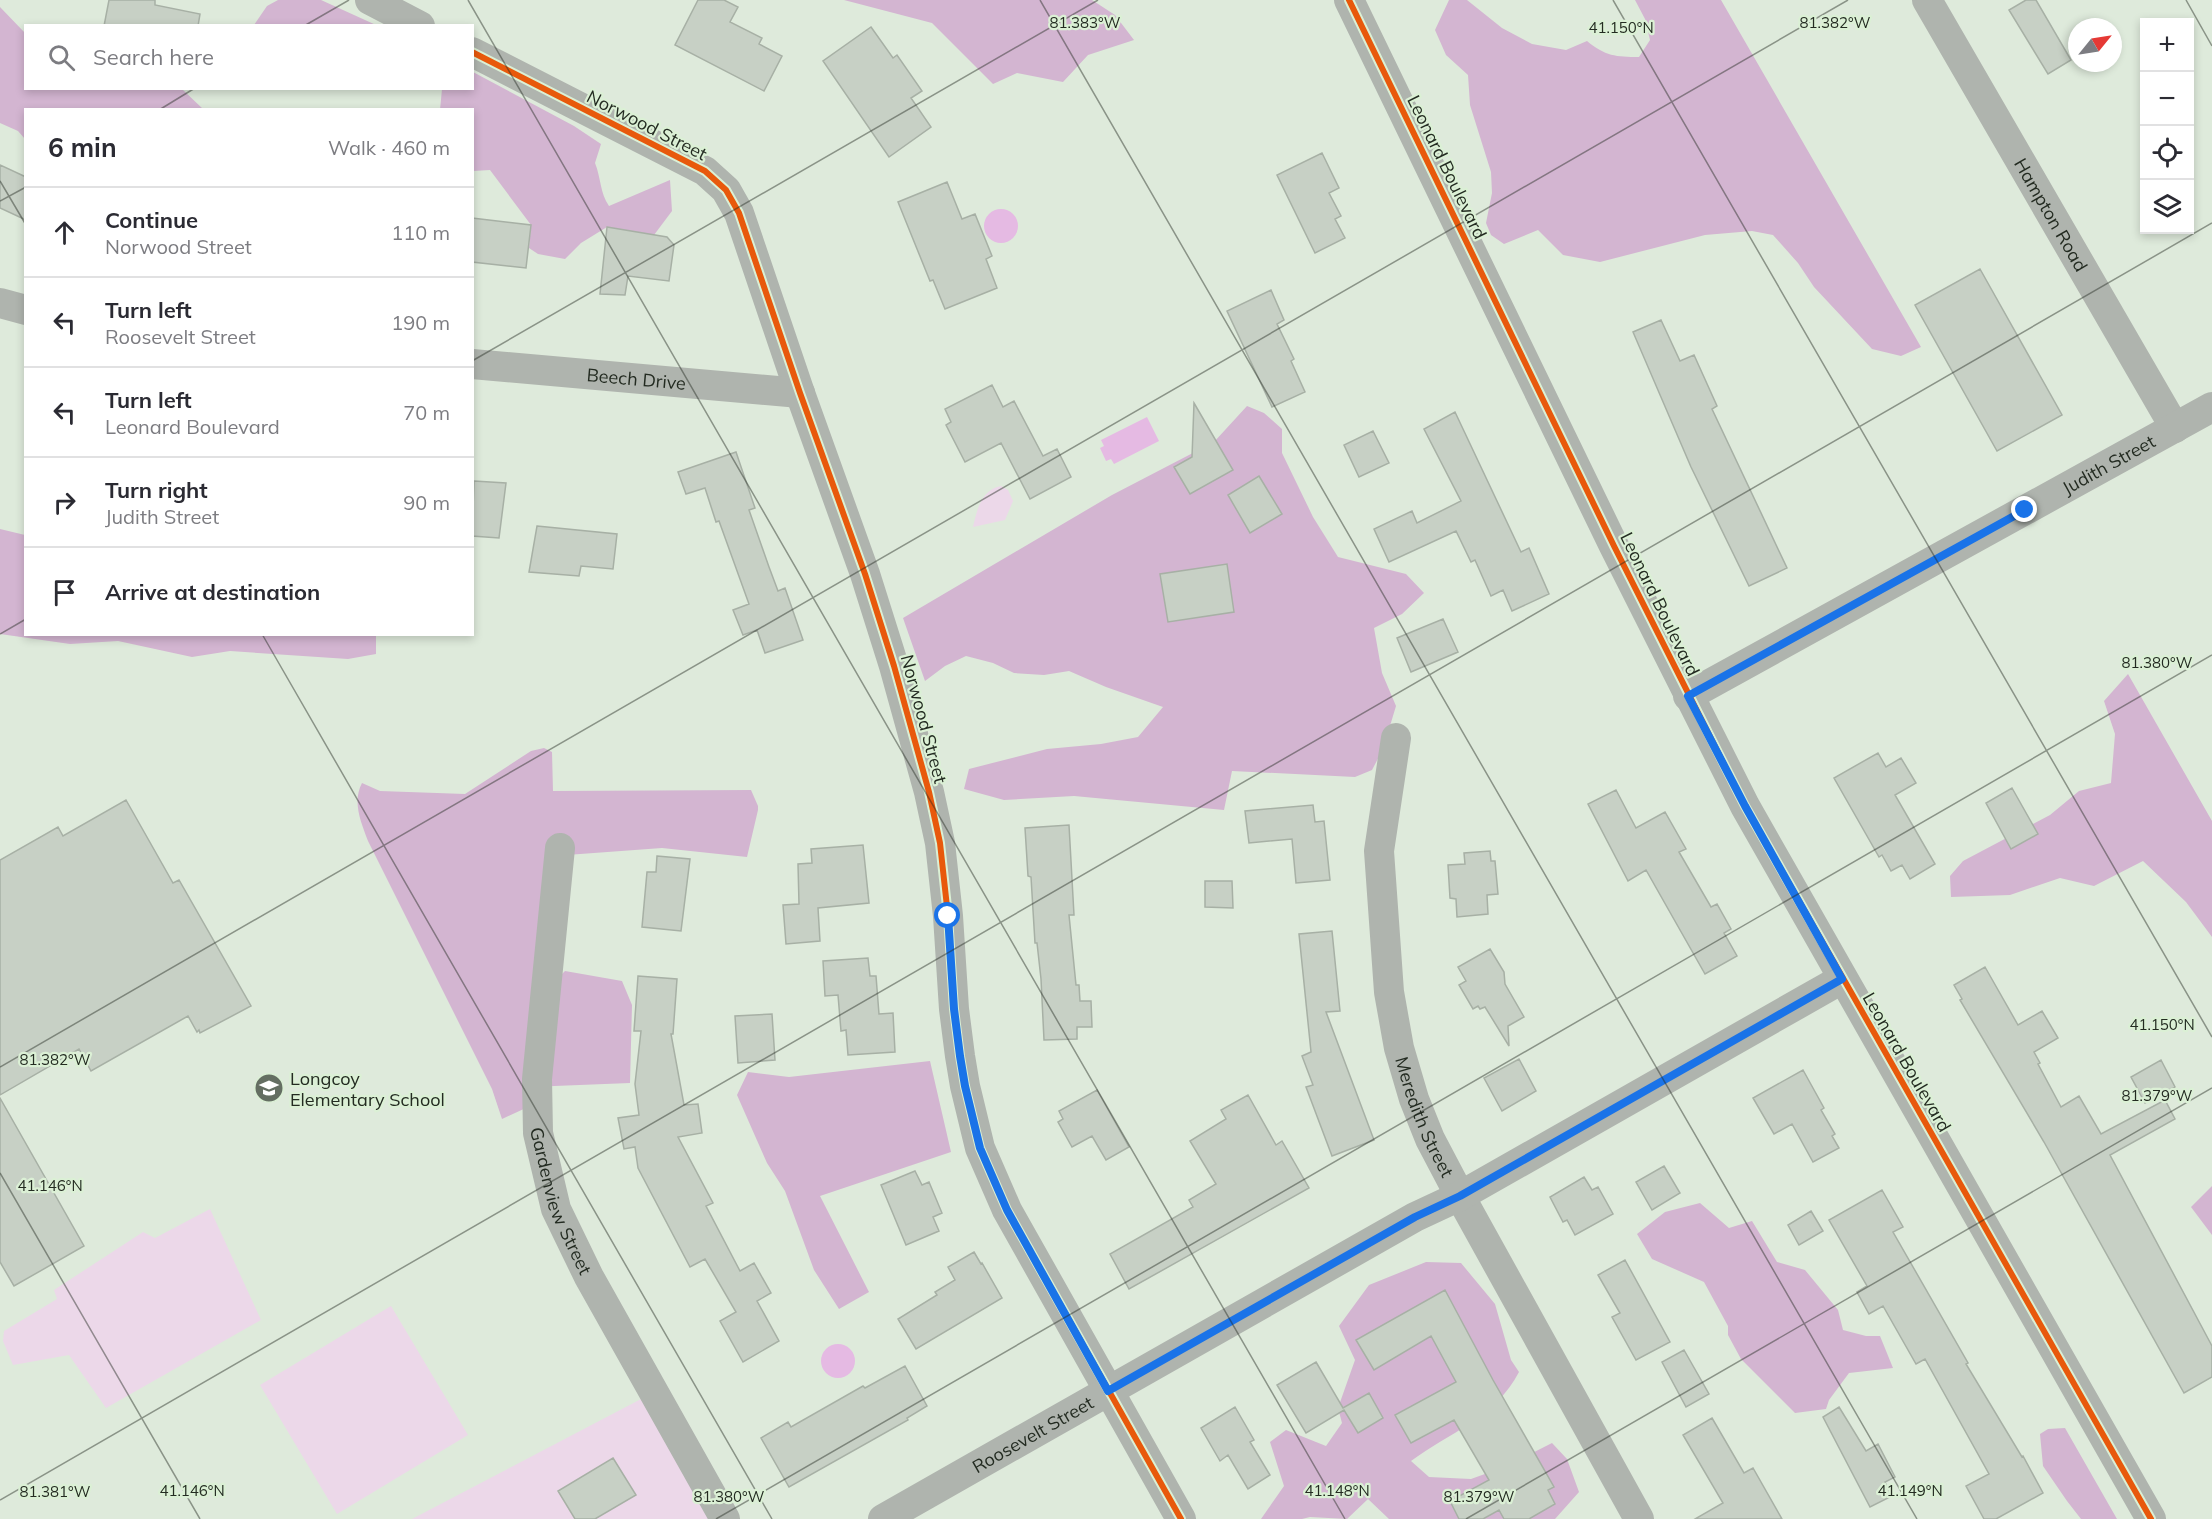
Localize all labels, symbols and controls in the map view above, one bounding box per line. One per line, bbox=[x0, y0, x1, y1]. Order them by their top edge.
text: 81.383°W bbox=[1050, 13, 1121, 32]
text: 81.382°W bbox=[1800, 13, 1871, 32]
text: 41.150°N bbox=[1588, 18, 1654, 37]
north arrow bbox=[2068, 18, 2122, 72]
map controls bbox=[2140, 18, 2194, 234]
button: + bbox=[2140, 18, 2194, 72]
search box bbox=[24, 24, 474, 90]
icon: search bbox=[45, 41, 78, 74]
text: Search here bbox=[93, 43, 214, 71]
button: − bbox=[2140, 72, 2194, 126]
street label: Norwood Street bbox=[583, 85, 711, 165]
street label: Leonard Boulevard bbox=[1402, 91, 1492, 243]
button: locate bbox=[2140, 126, 2194, 180]
text: 6 min bbox=[48, 131, 117, 164]
text: Walk · 460 m bbox=[328, 135, 450, 160]
street label: Hampton Road bbox=[2010, 154, 2093, 275]
button: layers bbox=[2140, 180, 2194, 234]
text: Continue bbox=[105, 206, 198, 234]
icon: ahead bbox=[48, 216, 81, 249]
text: 110 m bbox=[391, 220, 450, 245]
text: Norwood Street bbox=[105, 234, 252, 259]
text: Turn left bbox=[105, 296, 192, 324]
icon: left bbox=[48, 306, 81, 339]
text: 190 m bbox=[391, 310, 450, 335]
text: Roosevelt Street bbox=[105, 324, 256, 349]
street label: Beech Drive bbox=[586, 363, 687, 394]
text: Turn left bbox=[105, 386, 192, 414]
icon: left bbox=[48, 396, 81, 429]
text: 70 m bbox=[403, 400, 450, 425]
text: Leonard Boulevard bbox=[105, 414, 280, 439]
street label: Judith Street bbox=[2058, 429, 2159, 499]
text: Turn right bbox=[105, 476, 208, 504]
icon: right bbox=[48, 486, 81, 519]
text: 90 m bbox=[403, 490, 450, 515]
route end bbox=[2011, 496, 2037, 522]
text: Judith Street bbox=[105, 504, 219, 529]
street label: Leonard Boulevard bbox=[1615, 528, 1705, 680]
icon: arrive bbox=[48, 576, 81, 609]
text: Arrive at destination bbox=[105, 578, 320, 606]
street label: Norwood Street bbox=[896, 652, 952, 786]
text: 81.380°W bbox=[2122, 653, 2193, 672]
route start bbox=[934, 902, 960, 928]
street label: Leonard Boulevard bbox=[1858, 988, 1956, 1136]
text: 41.150°N bbox=[2129, 1015, 2195, 1034]
text: 81.382°W bbox=[20, 1050, 91, 1069]
street label: Meredith Street bbox=[1391, 1054, 1459, 1181]
place label: Longcoy Elementary School bbox=[290, 1067, 445, 1111]
school or university icon: Longcoy Elementary School bbox=[253, 1072, 285, 1104]
text: 81.379°W bbox=[2122, 1086, 2193, 1105]
street label: Gardenview Street bbox=[525, 1125, 597, 1278]
text: 41.146°N bbox=[17, 1176, 83, 1195]
street label: Roosevelt Street bbox=[968, 1391, 1097, 1478]
text: 41.146°N bbox=[159, 1481, 225, 1500]
text: 41.148°N bbox=[1304, 1481, 1370, 1500]
text: 41.149°N bbox=[1877, 1481, 1943, 1500]
text: 81.381°W bbox=[20, 1482, 91, 1501]
text: 81.380°W bbox=[694, 1487, 765, 1506]
text: 81.379°W bbox=[1444, 1487, 1515, 1506]

